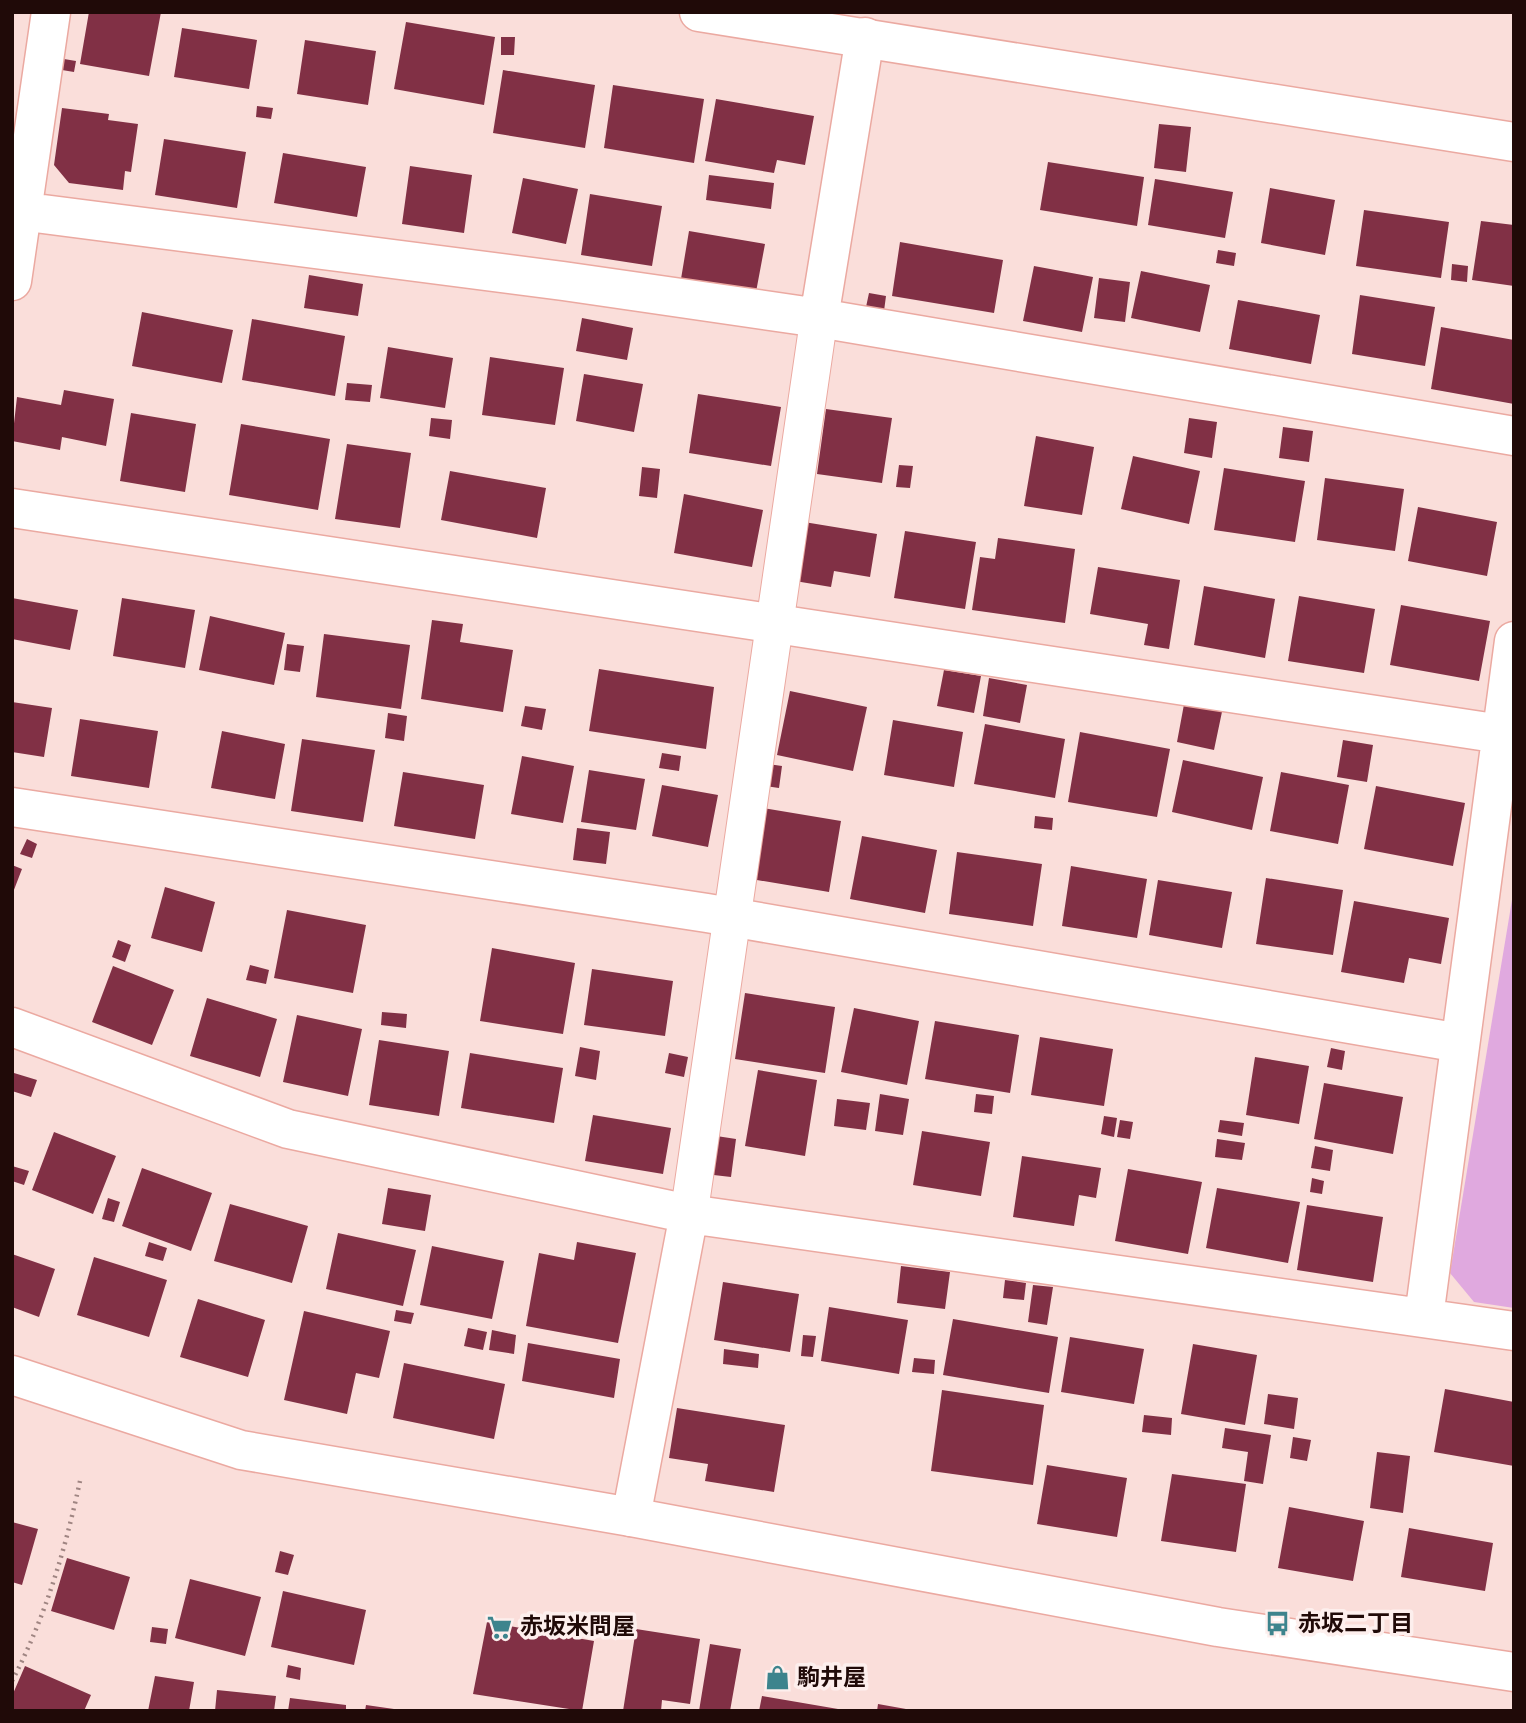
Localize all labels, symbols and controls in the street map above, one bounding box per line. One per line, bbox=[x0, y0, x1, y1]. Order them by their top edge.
bus stop icon: 赤坂二丁目 bbox=[1264, 1610, 1292, 1638]
place label: 赤坂二丁目 bbox=[1298, 1610, 1413, 1638]
supermarket icon: 赤坂米問屋 bbox=[486, 1613, 514, 1641]
place label: 赤坂米問屋 bbox=[520, 1613, 635, 1641]
shop icon: 駒井屋 bbox=[763, 1664, 791, 1692]
place label: 駒井屋 bbox=[797, 1664, 866, 1692]

